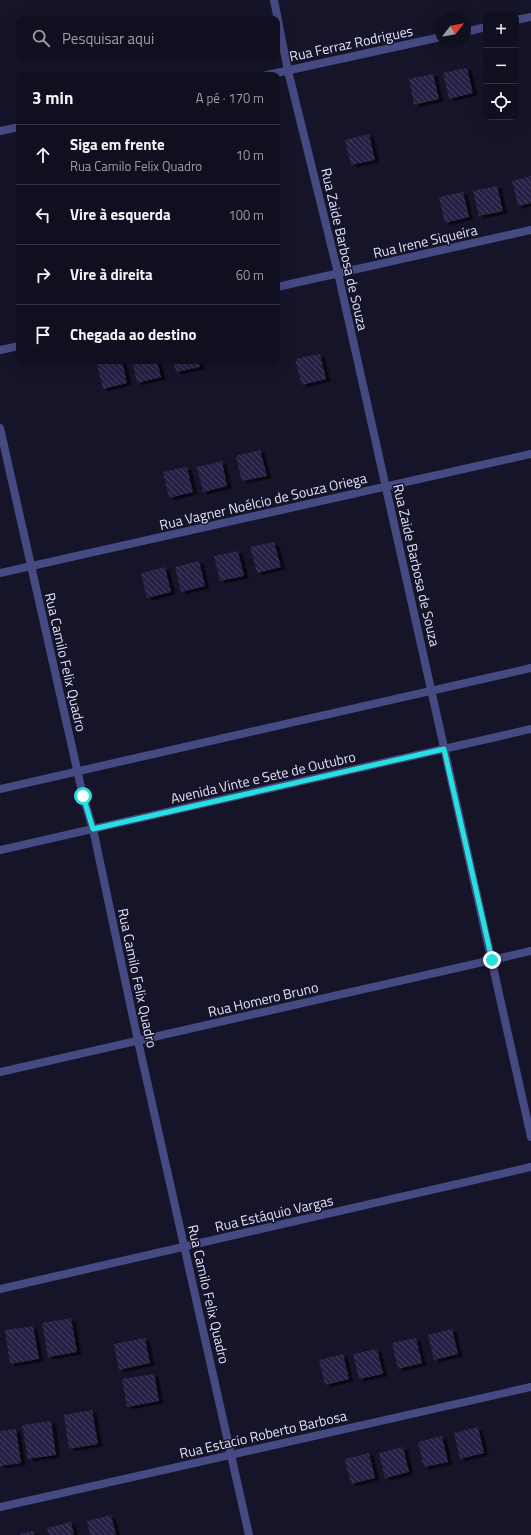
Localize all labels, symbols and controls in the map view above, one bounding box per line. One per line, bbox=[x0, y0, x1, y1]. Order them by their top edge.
north arrow bbox=[435, 12, 471, 48]
map controls bbox=[483, 12, 519, 120]
button: + bbox=[483, 12, 519, 48]
search box bbox=[16, 16, 280, 60]
street label: Rua Ferraz Rodrigues bbox=[287, 20, 415, 66]
icon: search bbox=[30, 27, 52, 49]
text: Pesquisar aqui bbox=[62, 27, 154, 50]
button: − bbox=[483, 48, 519, 84]
button: locate bbox=[483, 84, 519, 120]
text: 3 min bbox=[32, 85, 73, 111]
text: A pé · 170 m bbox=[196, 88, 264, 108]
text: Siga em frente bbox=[70, 133, 165, 156]
icon: ahead bbox=[32, 144, 54, 166]
text: 10 m bbox=[236, 145, 264, 165]
text: Rua Camilo Felix Quadro bbox=[70, 156, 202, 176]
street label: Rua Zaide Barbosa de Souza bbox=[316, 166, 374, 332]
text: Vire à esquerda bbox=[70, 203, 171, 226]
icon: left bbox=[32, 204, 54, 226]
text: 100 m bbox=[228, 205, 264, 225]
street label: Rua Irene Siqueira bbox=[371, 219, 479, 263]
text: Vire à direita bbox=[70, 263, 153, 286]
icon: right bbox=[32, 264, 54, 286]
text: 60 m bbox=[236, 265, 264, 285]
text: Chegada ao destino bbox=[70, 323, 196, 346]
icon: arrive bbox=[32, 324, 54, 346]
street label: Rua Vagner Noélcio de Souza Oriega bbox=[157, 467, 369, 535]
street label: Rua Zaide Barbosa de Souza bbox=[388, 482, 446, 648]
street label: Rua Camilo Felix Quadro bbox=[40, 590, 92, 734]
street label: Avenida Vinte e Sete de Outubro bbox=[168, 745, 358, 809]
route start bbox=[74, 787, 92, 805]
street label: Rua Camilo Felix Quadro bbox=[113, 906, 163, 1050]
route end bbox=[483, 951, 501, 969]
street label: Rua Homero Bruno bbox=[206, 976, 320, 1022]
street label: Rua Estáquio Vargas bbox=[213, 1189, 335, 1237]
street label: Rua Camilo Felix Quadro bbox=[183, 1222, 235, 1366]
street label: Rua Estacio Roberto Barbosa bbox=[177, 1405, 349, 1463]

